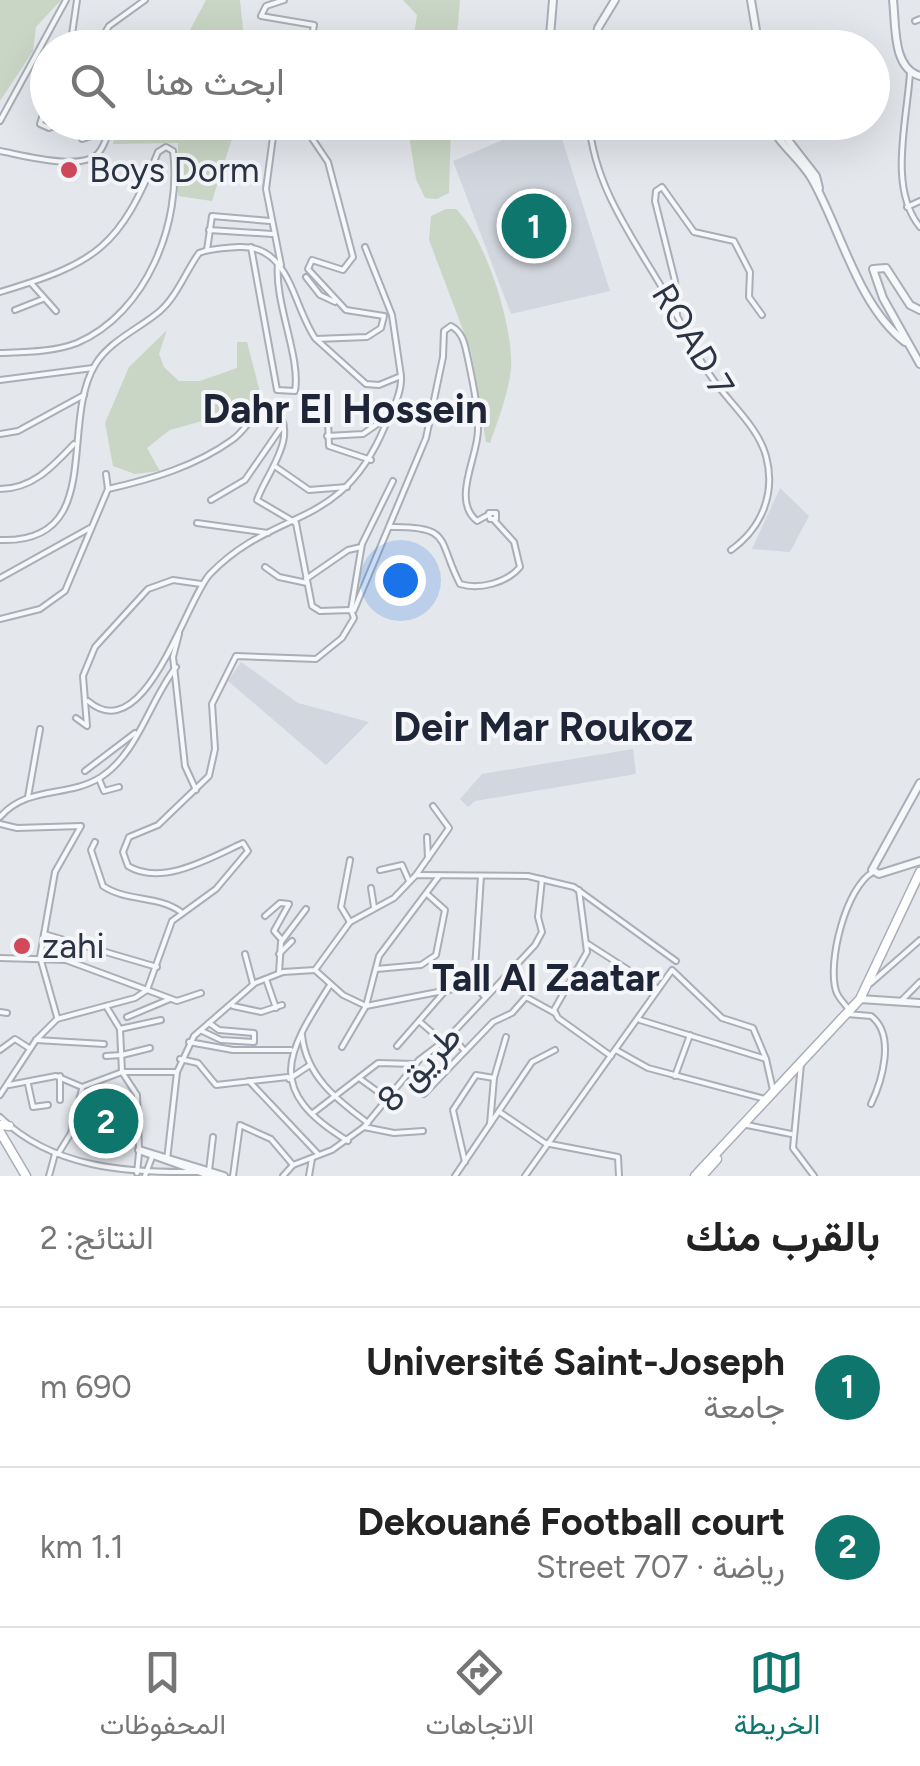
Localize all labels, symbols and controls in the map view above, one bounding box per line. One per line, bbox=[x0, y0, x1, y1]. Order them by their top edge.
search box bbox=[30, 30, 890, 140]
icon: search bbox=[65, 58, 120, 113]
text: ابحث هنا bbox=[145, 59, 285, 105]
place label: Boys Dorm bbox=[89, 149, 260, 191]
marker: Boys Dorm bbox=[58, 159, 80, 181]
pin: 1 bbox=[502, 188, 566, 264]
street label: ROAD 7 bbox=[643, 276, 743, 404]
district label: Dahr El Hossein bbox=[202, 385, 488, 433]
your location bbox=[375, 555, 426, 606]
district label: Deir Mar Roukoz bbox=[393, 703, 693, 751]
place label: zahi bbox=[42, 925, 105, 967]
marker: zahi bbox=[11, 935, 33, 957]
district label: Tall Al Zaatar bbox=[432, 955, 660, 1001]
street label: طريق 8 bbox=[368, 1016, 471, 1121]
pin: 2 bbox=[74, 1084, 138, 1158]
text: بالقرب منك bbox=[686, 1211, 880, 1262]
text: النتائج: 2 bbox=[40, 1219, 154, 1257]
text: Université Saint-Joseph bbox=[366, 1339, 785, 1385]
text: 690 m bbox=[40, 1368, 132, 1406]
text: 1 bbox=[841, 1368, 854, 1406]
text: جامعة bbox=[703, 1388, 785, 1426]
text: Dekouané Football court bbox=[357, 1499, 785, 1545]
text: 1.1 km bbox=[40, 1528, 124, 1566]
text: 2 bbox=[838, 1528, 857, 1566]
text: رياضة · Street 707 bbox=[536, 1548, 785, 1586]
tab: المحفوظات bbox=[100, 1645, 226, 1749]
tab: الاتجاهات bbox=[425, 1645, 534, 1749]
tab: الخريطة bbox=[734, 1645, 820, 1749]

